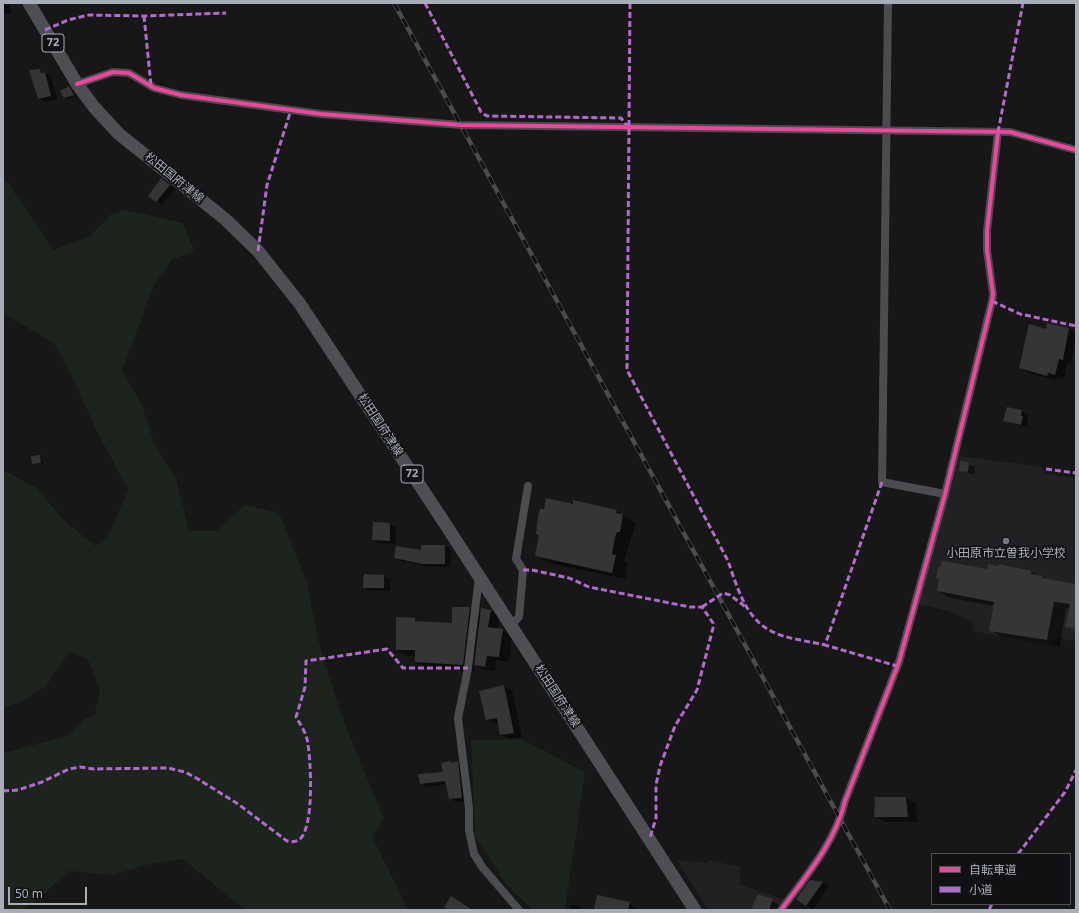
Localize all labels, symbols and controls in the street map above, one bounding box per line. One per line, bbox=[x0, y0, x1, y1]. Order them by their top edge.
road number: 72 bbox=[42, 34, 64, 52]
street label: 松田国府津線 bbox=[141, 150, 207, 206]
street label: 松田国府津線 bbox=[354, 391, 406, 459]
road number: 72 bbox=[401, 465, 423, 483]
marker: 小田原市立曽我小学校 bbox=[1001, 536, 1011, 546]
place label: 小田原市立曽我小学校 bbox=[946, 547, 1066, 561]
street label: 松田国府津線 bbox=[531, 662, 583, 730]
legend bbox=[931, 853, 1071, 905]
text: 自転車道 bbox=[969, 861, 1017, 878]
scale bar bbox=[10, 879, 89, 905]
text: 小道 bbox=[969, 881, 993, 898]
text: 50 m bbox=[15, 885, 43, 902]

